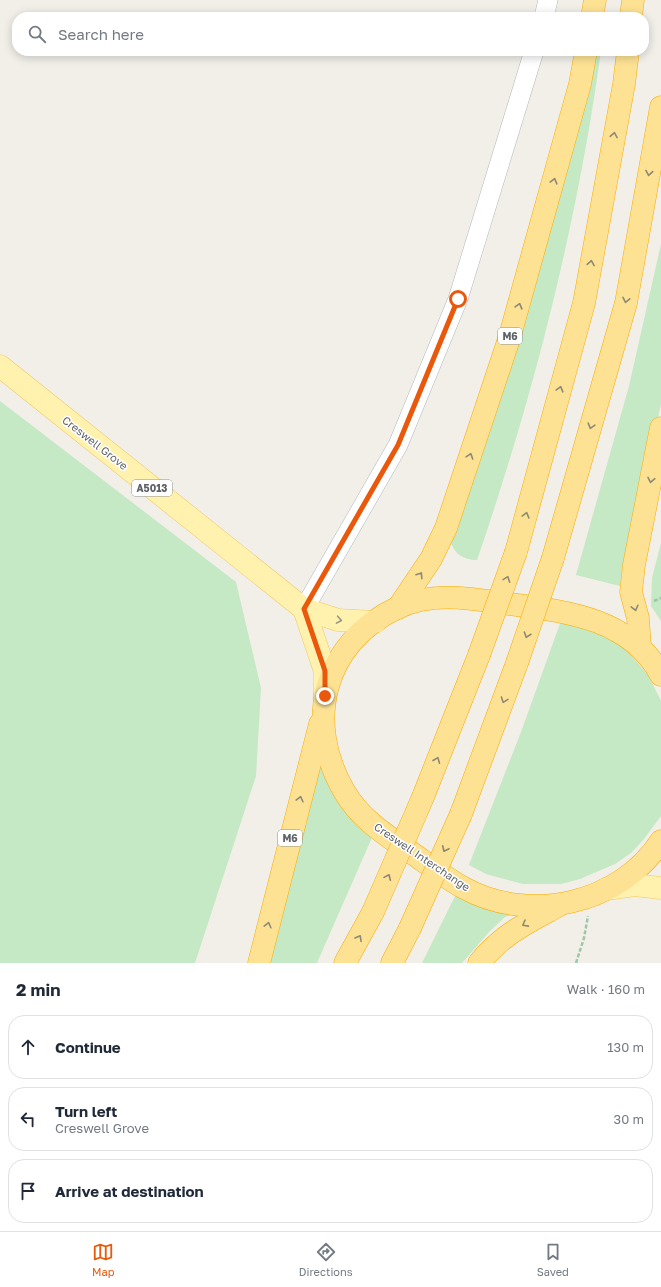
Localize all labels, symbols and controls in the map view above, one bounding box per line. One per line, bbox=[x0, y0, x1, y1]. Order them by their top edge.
search box bbox=[12, 12, 649, 56]
icon: search bbox=[26, 23, 48, 45]
text: Search here bbox=[58, 25, 144, 43]
one-way arrow bbox=[610, 132, 618, 138]
one-way arrow bbox=[645, 169, 654, 176]
one-way arrow bbox=[549, 177, 558, 184]
one-way arrow bbox=[586, 260, 595, 266]
route start bbox=[449, 290, 467, 308]
one-way arrow bbox=[623, 297, 631, 304]
one-way arrow bbox=[514, 302, 523, 309]
road number: M6 bbox=[498, 328, 522, 344]
one-way arrow bbox=[555, 386, 564, 393]
street label: Creswell Grove bbox=[60, 413, 131, 472]
one-way arrow bbox=[587, 422, 596, 429]
one-way arrow bbox=[465, 453, 474, 460]
one-way arrow bbox=[647, 477, 655, 483]
road number: A5013 bbox=[132, 480, 172, 496]
one-way arrow bbox=[521, 511, 530, 518]
one-way arrow bbox=[415, 573, 422, 580]
one-way arrow bbox=[502, 575, 510, 582]
one-way arrow bbox=[630, 604, 639, 611]
one-way arrow bbox=[336, 615, 342, 623]
one-way arrow bbox=[523, 631, 532, 638]
route end bbox=[316, 687, 334, 705]
one-way arrow bbox=[500, 696, 508, 703]
one-way arrow bbox=[433, 757, 441, 764]
one-way arrow bbox=[296, 796, 304, 802]
street label: Creswell Interchange bbox=[372, 820, 473, 894]
road number: M6 bbox=[278, 830, 302, 846]
one-way arrow bbox=[442, 845, 450, 853]
one-way arrow bbox=[383, 873, 391, 881]
one-way arrow bbox=[522, 920, 529, 927]
one-way arrow bbox=[264, 922, 272, 928]
one-way arrow bbox=[354, 935, 361, 942]
text: 2 min bbox=[16, 979, 60, 1000]
text: Walk · 160 m bbox=[567, 981, 645, 997]
icon: ahead bbox=[17, 1036, 39, 1058]
text: Continue bbox=[55, 1038, 121, 1056]
text: 130 m bbox=[607, 1039, 644, 1055]
text: Turn left bbox=[55, 1102, 117, 1120]
icon: left bbox=[17, 1108, 39, 1130]
text: 30 m bbox=[614, 1111, 644, 1127]
text: Creswell Grove bbox=[55, 1120, 149, 1136]
icon: arrive bbox=[17, 1180, 39, 1202]
text: Arrive at destination bbox=[55, 1182, 204, 1200]
tab: Map bbox=[92, 1241, 115, 1278]
tab: Directions bbox=[299, 1241, 353, 1278]
tab: Saved bbox=[537, 1241, 569, 1278]

